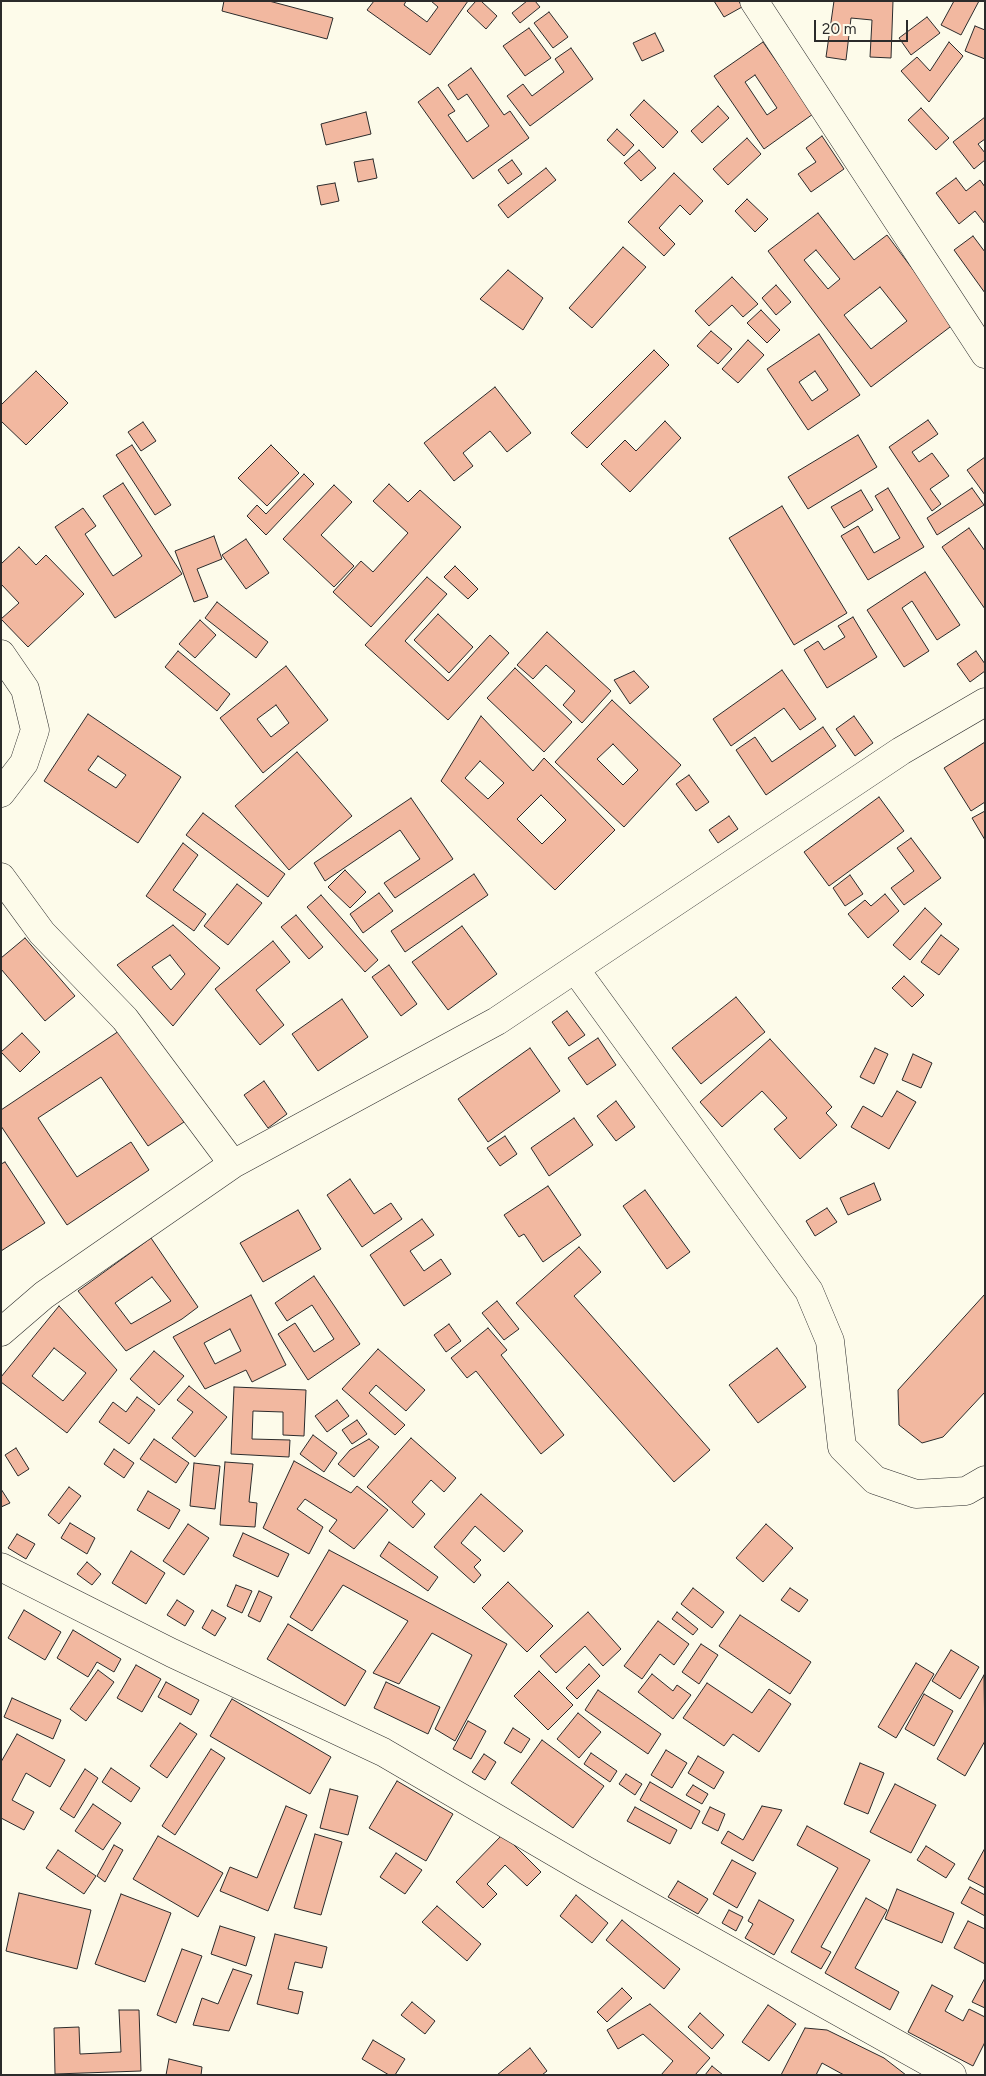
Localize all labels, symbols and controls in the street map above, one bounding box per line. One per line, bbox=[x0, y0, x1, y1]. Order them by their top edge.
scale bar bbox=[816, 10, 910, 42]
text: 20 m bbox=[822, 20, 856, 38]

